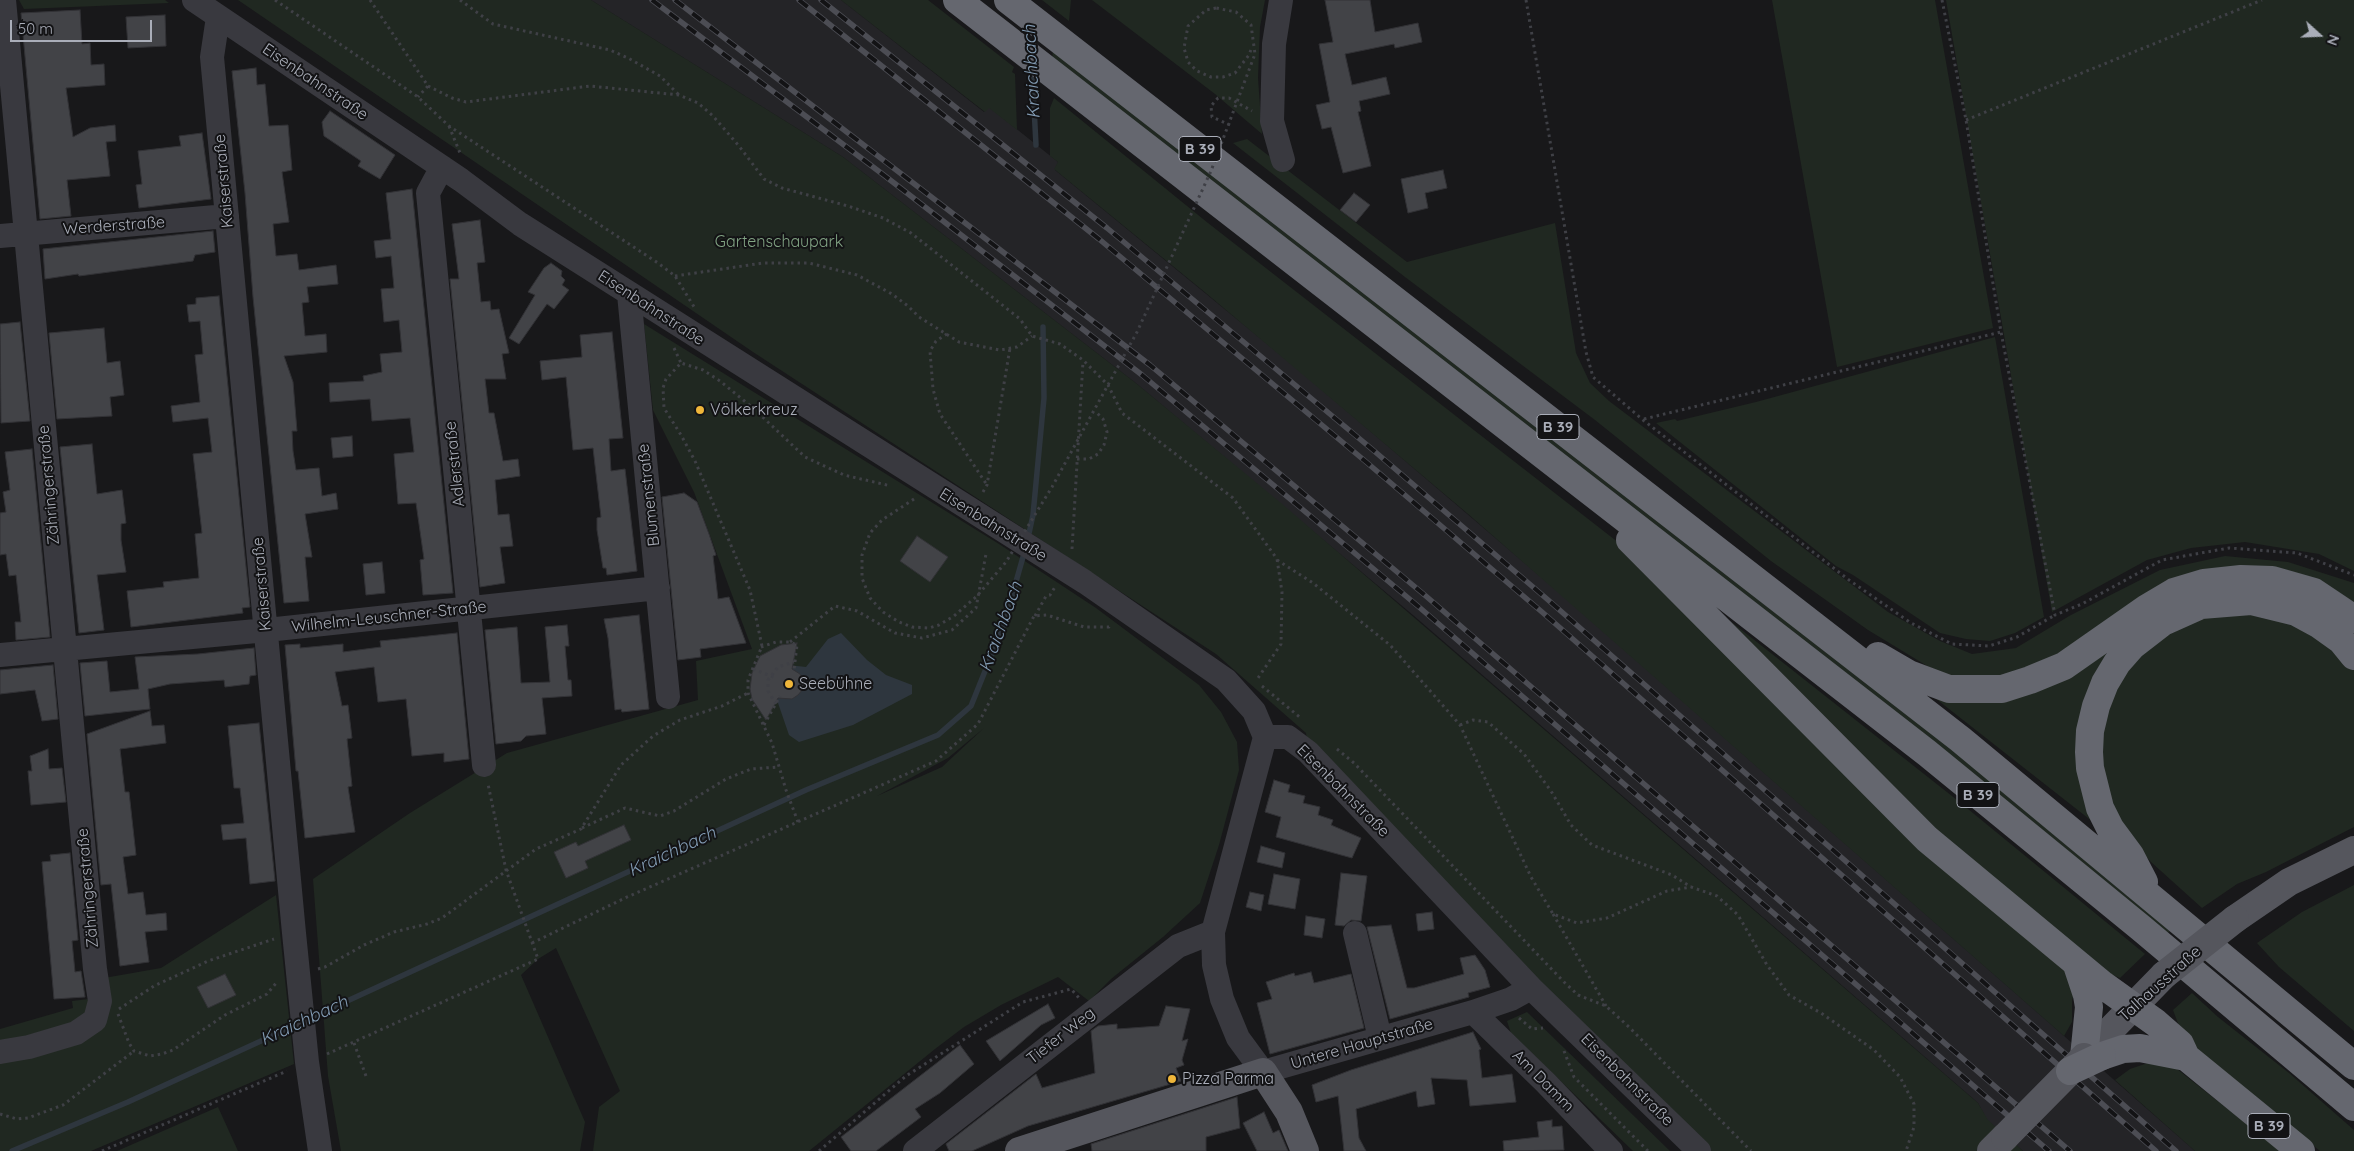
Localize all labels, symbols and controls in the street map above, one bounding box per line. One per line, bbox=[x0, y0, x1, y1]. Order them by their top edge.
scale bar bbox=[12, 10, 155, 42]
north arrow bbox=[2294, 10, 2344, 60]
text: 50 m bbox=[18, 19, 53, 38]
water label: Kraichbach bbox=[1019, 24, 1045, 120]
text: N bbox=[2323, 32, 2343, 48]
street label: Eisenbahnstraße bbox=[258, 40, 372, 124]
street label: Kaiserstraße bbox=[210, 133, 238, 229]
road number: B 39 bbox=[1179, 136, 1221, 162]
street label: Werderstraße bbox=[62, 213, 166, 239]
park label: Gartenschaupark bbox=[715, 232, 843, 252]
street label: Eisenbahnstraße bbox=[594, 266, 708, 350]
place label: Völkerkreuz bbox=[710, 400, 798, 420]
marker: Völkerkreuz bbox=[694, 404, 706, 416]
road number: B 39 bbox=[1537, 414, 1579, 440]
street label: Adlerstraße bbox=[441, 420, 469, 508]
street label: Zähringerstraße bbox=[34, 424, 64, 546]
street label: Blumenstraße bbox=[634, 443, 664, 547]
street label: Eisenbahnstraße bbox=[936, 484, 1050, 566]
street label: Kaiserstraße bbox=[248, 536, 276, 632]
water label: Kraichbach bbox=[975, 579, 1027, 675]
street label: Wilhelm-Leuschner-Straße bbox=[290, 597, 488, 637]
place label: Seebühne bbox=[799, 674, 872, 694]
marker: Seebühne bbox=[783, 678, 795, 690]
street label: Eisenbahnstraße bbox=[1293, 741, 1393, 841]
road number: B 39 bbox=[1957, 782, 1999, 808]
water label: Kraichbach bbox=[625, 822, 719, 882]
street label: Zähringerstraße bbox=[73, 827, 103, 949]
street label: Talhausstraße bbox=[2115, 942, 2205, 1026]
water label: Kraichbach bbox=[257, 991, 351, 1051]
street label: Tiefer Weg bbox=[1023, 1003, 1099, 1069]
street label: Untere Hauptstraße bbox=[1289, 1014, 1435, 1074]
street label: Eisenbahnstraße bbox=[1577, 1030, 1677, 1130]
street label: Am Damm bbox=[1508, 1046, 1578, 1116]
place label: Pizza Parma bbox=[1182, 1069, 1274, 1089]
marker: Pizza Parma bbox=[1166, 1073, 1178, 1085]
road number: B 39 bbox=[2248, 1114, 2290, 1138]

